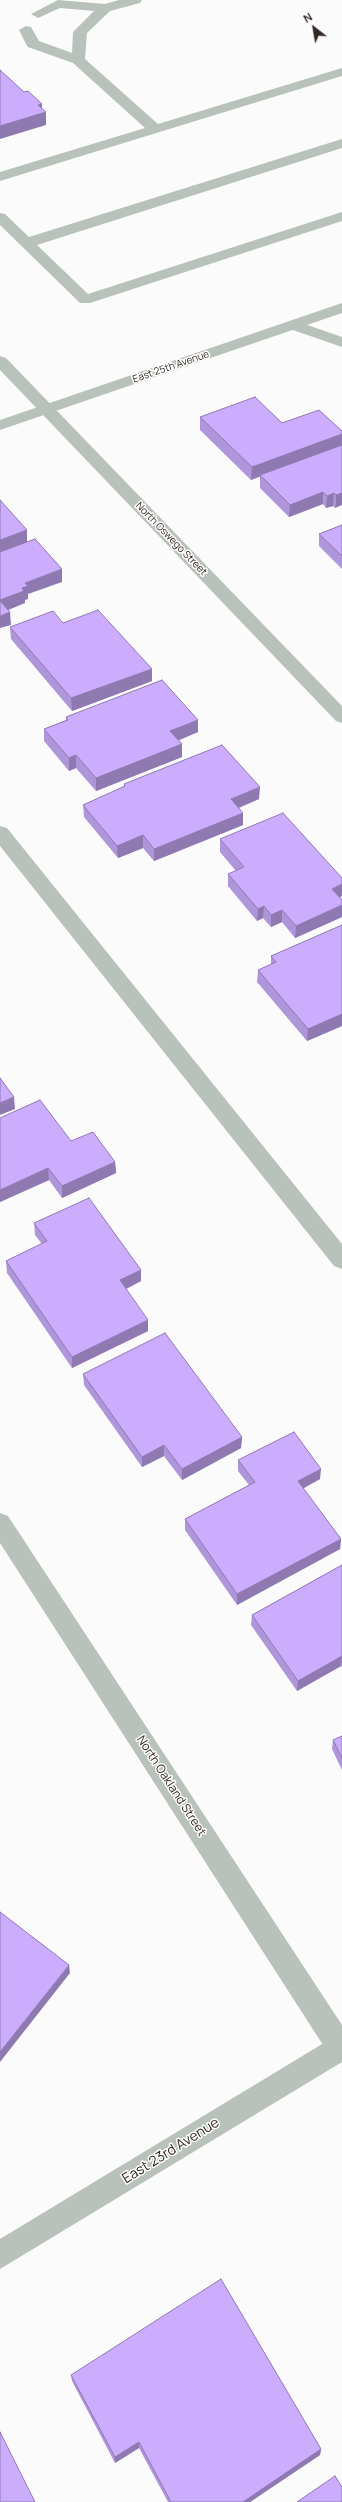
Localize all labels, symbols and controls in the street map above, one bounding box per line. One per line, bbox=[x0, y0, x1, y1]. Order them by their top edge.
north arrow bbox=[294, 8, 334, 48]
text: N bbox=[300, 9, 315, 26]
street label: East 25th Avenue bbox=[131, 348, 211, 386]
street label: North Oswego Street bbox=[133, 500, 209, 578]
street label: North Oakland Street bbox=[133, 1733, 209, 1839]
street label: East 23rd Avenue bbox=[119, 2114, 223, 2188]

